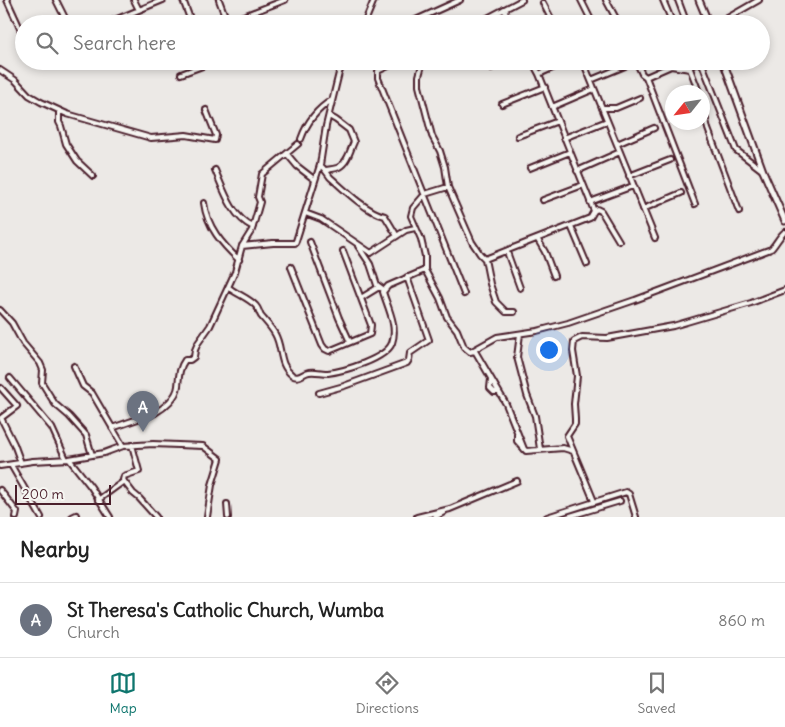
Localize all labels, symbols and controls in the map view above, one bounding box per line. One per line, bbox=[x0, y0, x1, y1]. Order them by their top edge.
search box bbox=[15, 15, 770, 70]
icon: search bbox=[33, 29, 61, 57]
text: Search here bbox=[73, 31, 176, 55]
north arrow bbox=[665, 85, 710, 130]
your location bbox=[536, 337, 562, 363]
pin: A bbox=[127, 391, 159, 432]
scale bar bbox=[15, 482, 111, 505]
text: 200 m bbox=[22, 485, 64, 503]
text: Nearby bbox=[20, 536, 90, 563]
text: St Theresa's Catholic Church, Wumba bbox=[67, 598, 384, 622]
text: A bbox=[31, 610, 41, 630]
text: 860 m bbox=[718, 610, 765, 630]
text: Church bbox=[67, 622, 120, 642]
tab: Map bbox=[109, 669, 137, 717]
tab: Directions bbox=[356, 669, 419, 717]
tab: Saved bbox=[637, 669, 676, 717]

